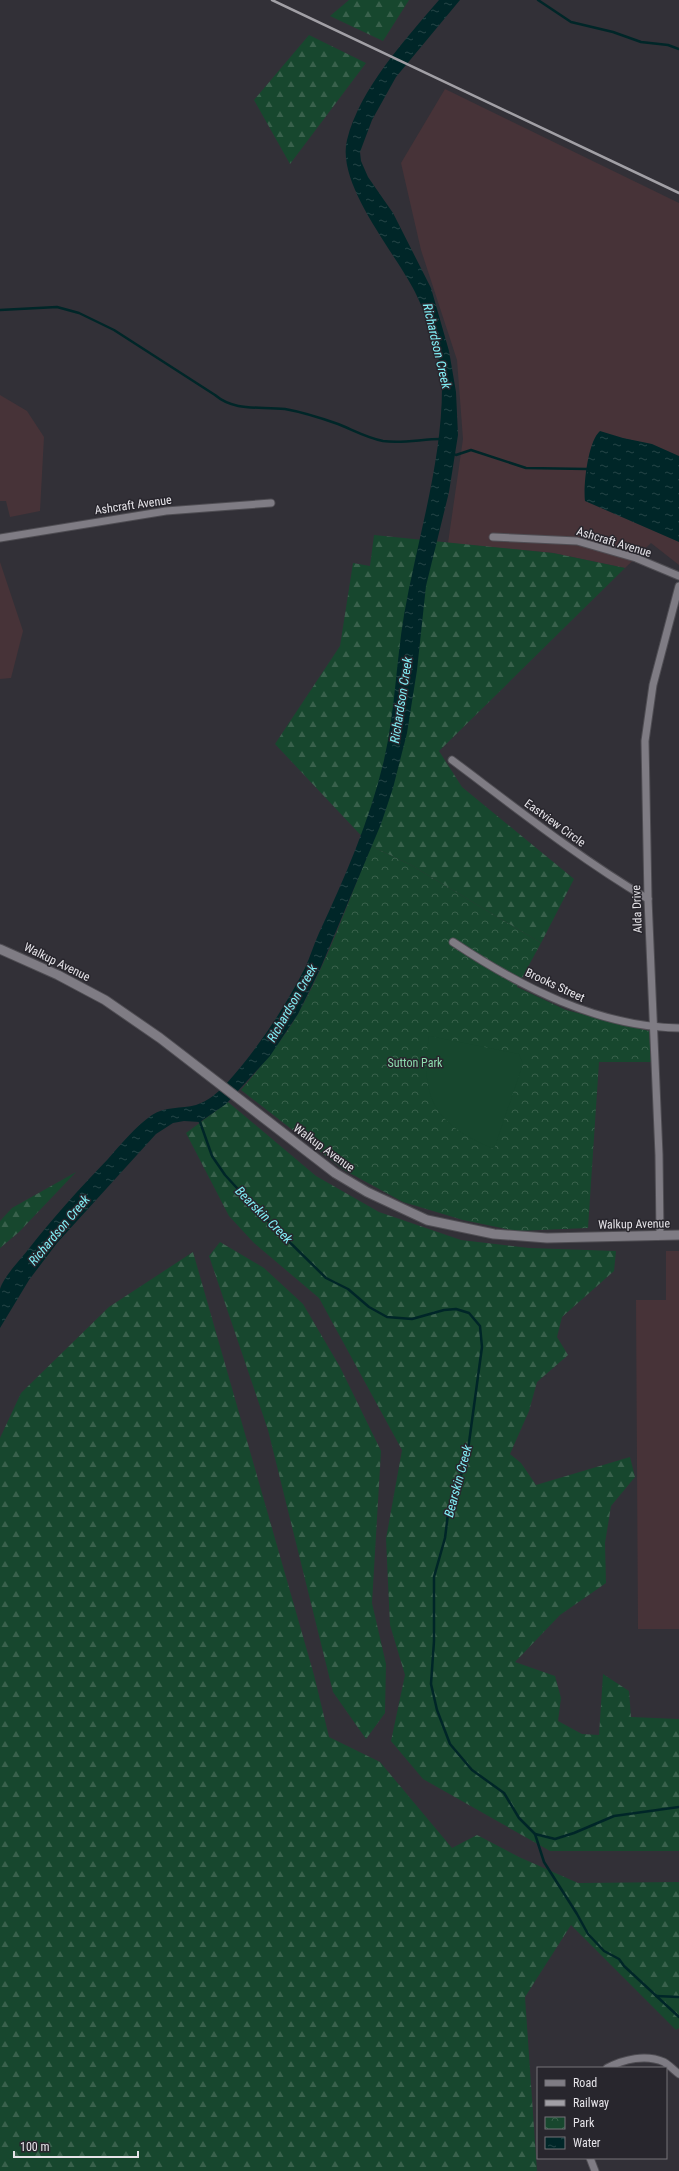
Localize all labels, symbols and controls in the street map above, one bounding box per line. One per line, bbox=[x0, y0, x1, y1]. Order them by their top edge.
water label: Richardson Creek bbox=[420, 302, 454, 390]
street label: Ashcraft Avenue bbox=[94, 493, 173, 517]
street label: Ashcraft Avenue bbox=[575, 524, 653, 560]
water label: Richardson Creek bbox=[387, 656, 415, 744]
street label: Eastview Circle bbox=[522, 796, 588, 850]
street label: Alda Drive bbox=[629, 884, 645, 933]
street label: Walkup Avenue bbox=[22, 940, 93, 984]
water label: Richardson Creek bbox=[264, 961, 320, 1044]
street label: Brooks Street bbox=[523, 965, 587, 1005]
park label: Sutton Park bbox=[388, 1056, 443, 1070]
street label: Walkup Avenue bbox=[291, 1121, 357, 1175]
water label: Bearskin Creek bbox=[232, 1183, 296, 1247]
water label: Richardson Creek bbox=[25, 1192, 93, 1268]
street label: Walkup Avenue bbox=[598, 1216, 670, 1232]
water label: Bearskin Creek bbox=[441, 1443, 475, 1519]
legend bbox=[537, 2067, 667, 2159]
text: Road bbox=[573, 2076, 597, 2090]
text: Railway bbox=[573, 2096, 609, 2110]
text: Park bbox=[573, 2116, 595, 2130]
scale bar bbox=[14, 2133, 138, 2159]
text: Water bbox=[573, 2136, 601, 2150]
text: 100 m bbox=[20, 2140, 50, 2154]

